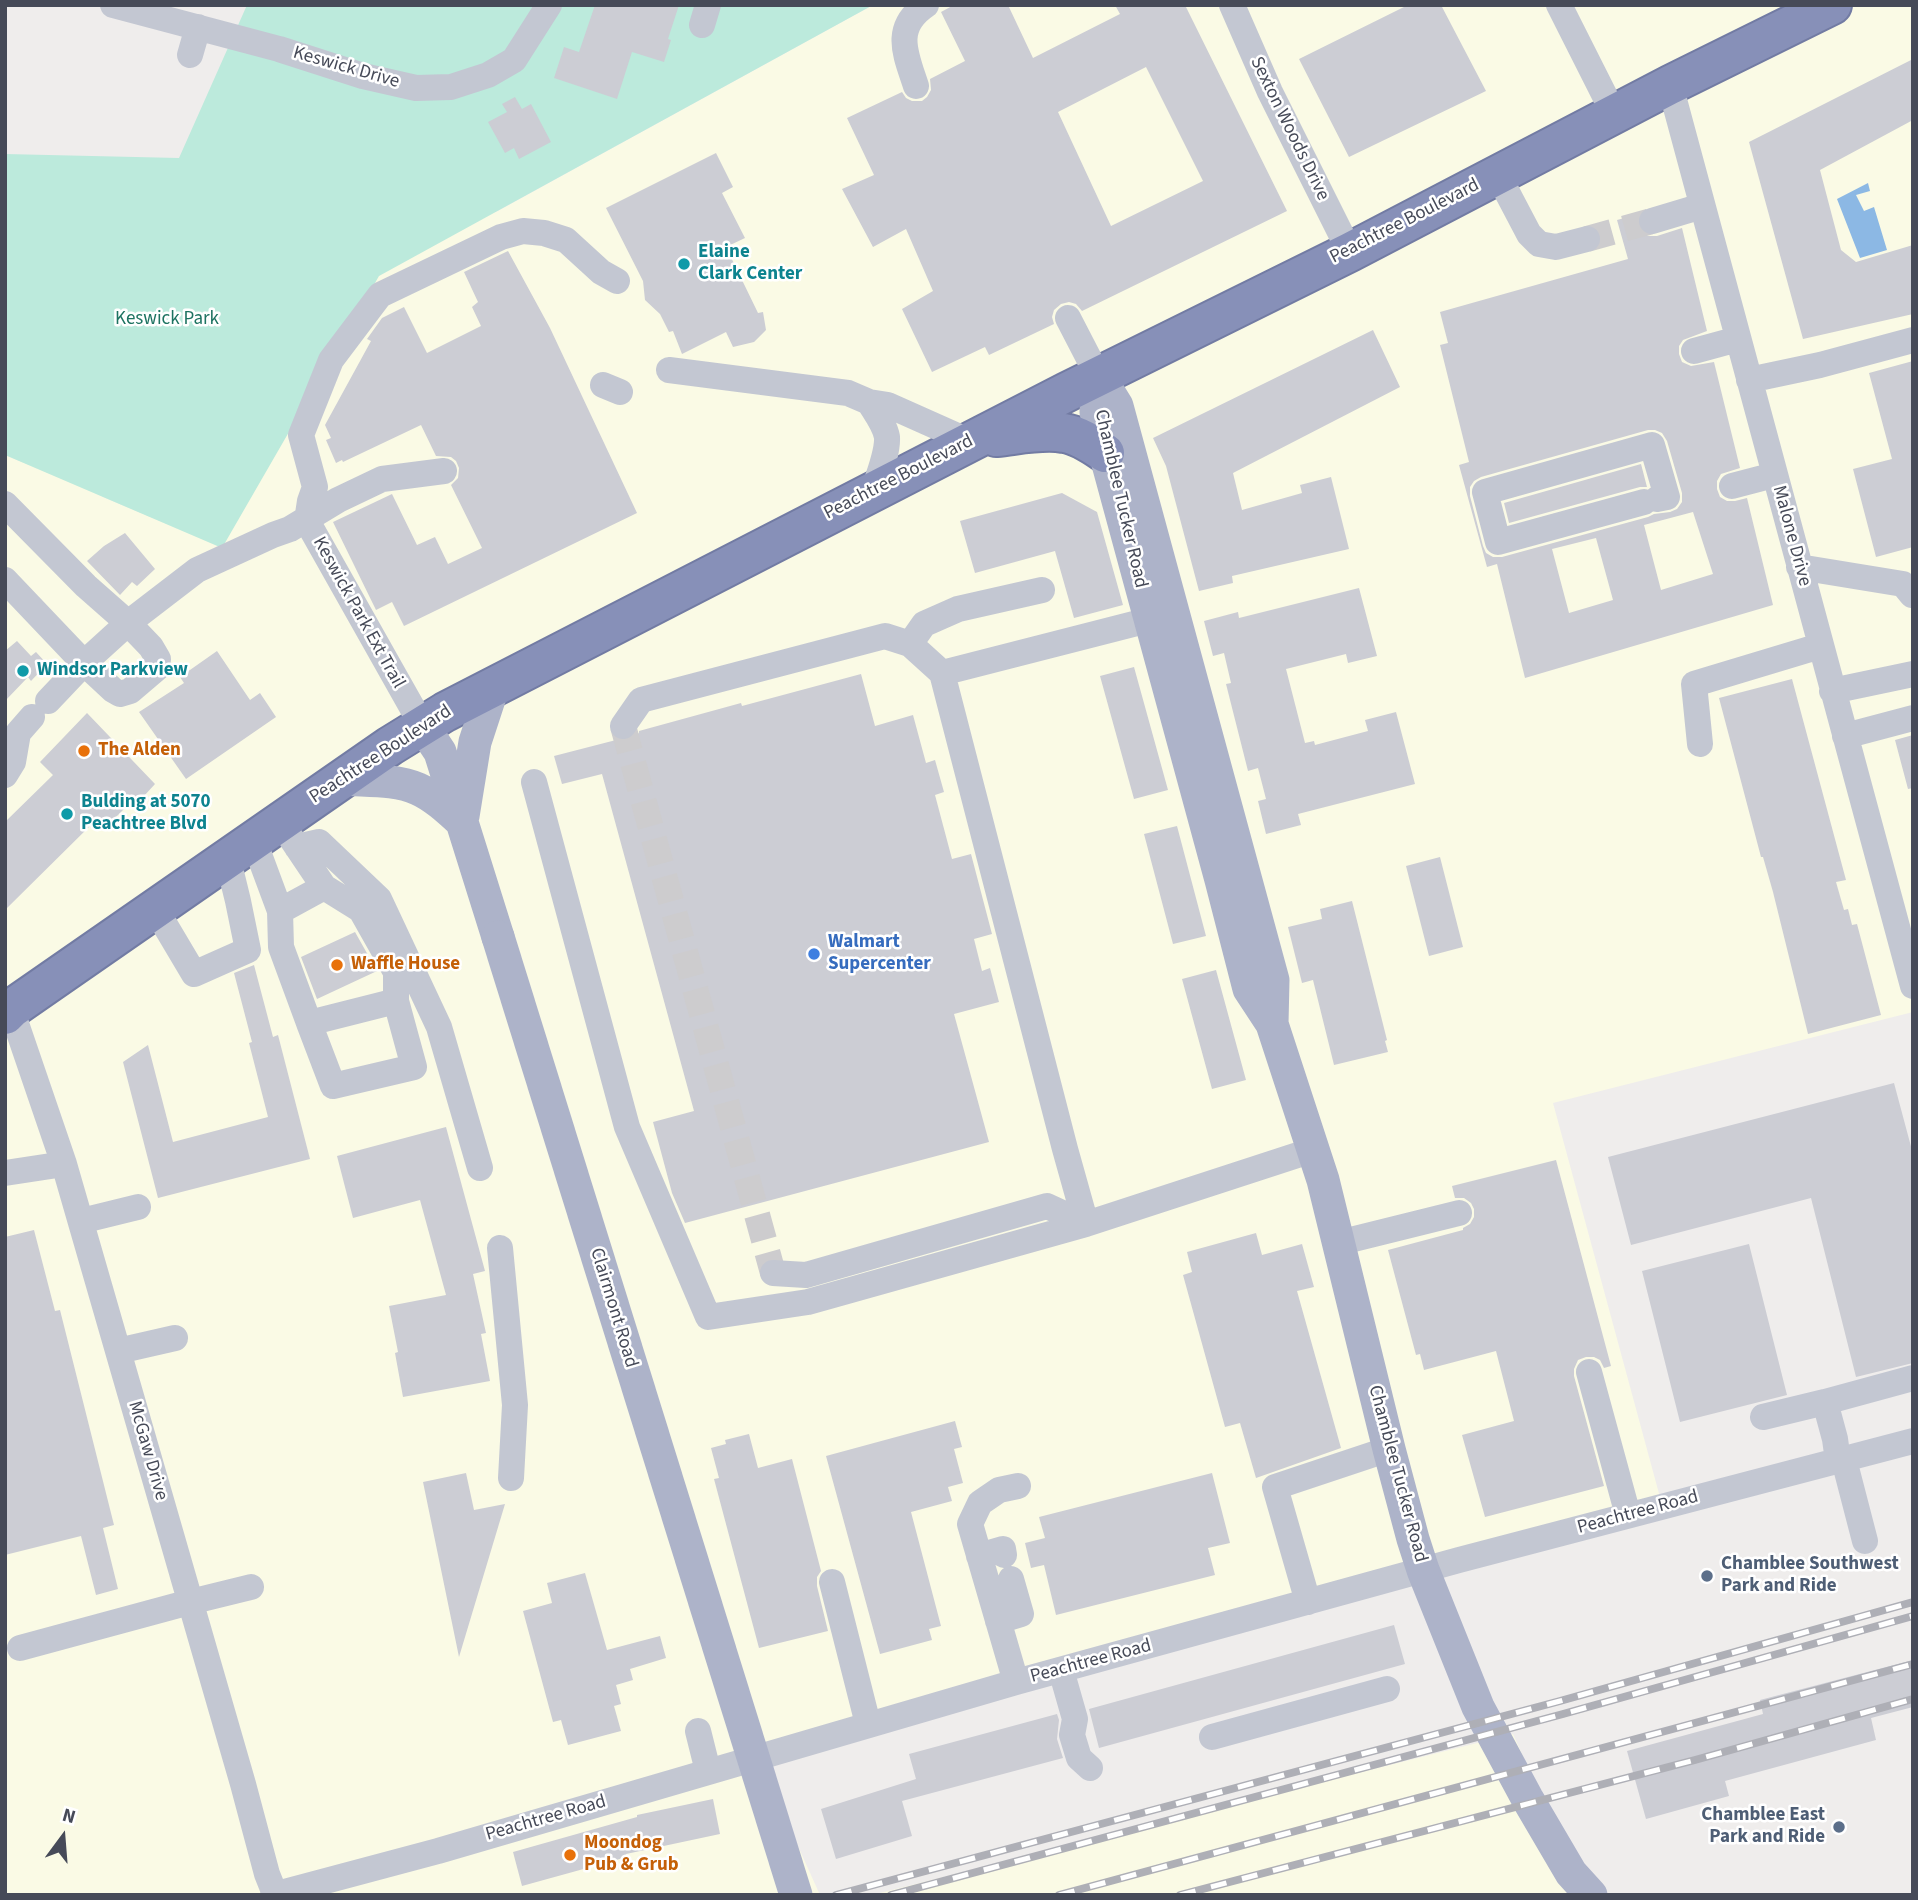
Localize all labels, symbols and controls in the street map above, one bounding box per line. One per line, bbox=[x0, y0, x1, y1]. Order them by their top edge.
street label: Keswick Drive bbox=[290, 42, 402, 94]
street label: Sexton Woods Drive bbox=[1244, 53, 1334, 205]
street label: Peachtree Boulevard bbox=[1326, 174, 1484, 270]
place label: Elaine Clark Center bbox=[698, 242, 802, 286]
marker: Elaine Clark Center bbox=[676, 256, 692, 272]
park label: Keswick Park bbox=[115, 309, 219, 331]
street label: Chamblee Tucker Road bbox=[1088, 408, 1152, 590]
street label: Peachtree Boulevard bbox=[820, 430, 978, 526]
street label: Malone Drive bbox=[1767, 483, 1815, 589]
street label: Keswick Park Ext Trail bbox=[307, 533, 409, 693]
place label: Windsor Parkview bbox=[37, 660, 188, 682]
marker: Windsor Parkview bbox=[15, 663, 31, 679]
street label: Peachtree Boulevard bbox=[306, 701, 456, 809]
place label: The Alden bbox=[98, 740, 181, 762]
marker: The Alden bbox=[76, 743, 92, 759]
place label: Bulding at 5070 Peachtree Blvd bbox=[81, 792, 211, 836]
marker: Bulding at 5070 Peachtree Blvd bbox=[59, 806, 75, 822]
place label: Walmart Supercenter bbox=[828, 932, 931, 976]
marker: Walmart Supercenter bbox=[806, 946, 822, 962]
place label: Waffle House bbox=[351, 954, 460, 976]
marker: Waffle House bbox=[329, 957, 345, 973]
street label: Clairmont Road bbox=[584, 1245, 642, 1371]
street label: Chamblee Tucker Road bbox=[1362, 1383, 1432, 1565]
street label: McGaw Drive bbox=[122, 1399, 172, 1503]
street label: Peachtree Road bbox=[1575, 1486, 1701, 1540]
place label: Chamblee Southwest Park and Ride bbox=[1721, 1554, 1899, 1598]
marker: Chamblee Southwest Park and Ride bbox=[1699, 1568, 1715, 1584]
street label: Peachtree Road bbox=[1028, 1635, 1154, 1689]
street label: Peachtree Road bbox=[483, 1791, 609, 1847]
north arrow bbox=[28, 1802, 98, 1872]
text: N bbox=[59, 1802, 79, 1831]
place label: Chamblee East Park and Ride bbox=[1701, 1805, 1825, 1849]
marker: Chamblee East Park and Ride bbox=[1831, 1819, 1847, 1835]
place label: Moondog Pub & Grub bbox=[584, 1833, 679, 1877]
marker: Moondog Pub & Grub bbox=[562, 1847, 578, 1863]

